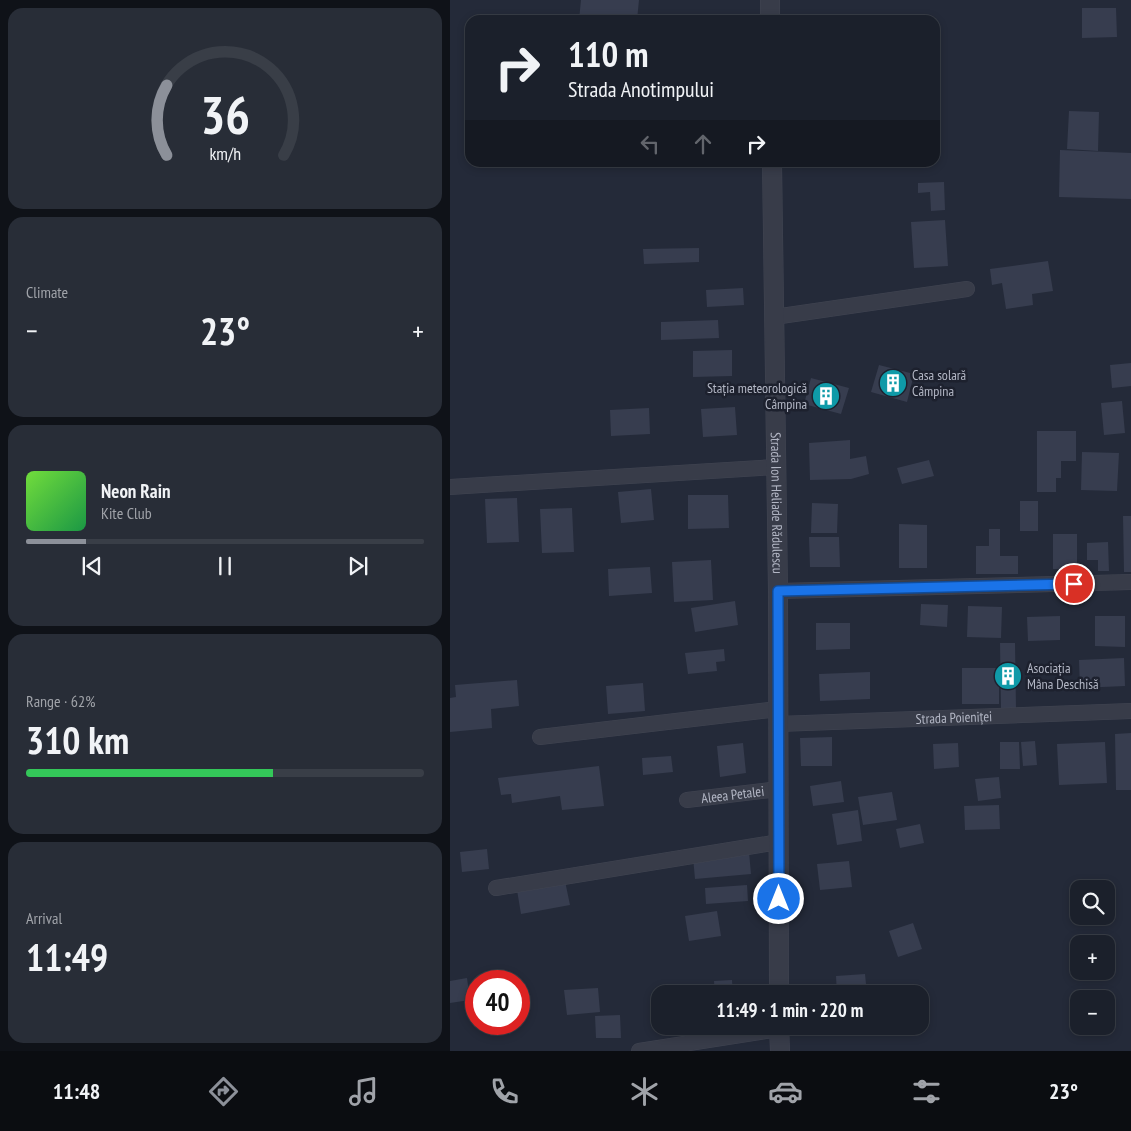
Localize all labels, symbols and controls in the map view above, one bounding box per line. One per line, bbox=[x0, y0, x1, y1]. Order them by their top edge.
text: 110 m bbox=[568, 31, 649, 77]
icon: right bbox=[485, 35, 550, 100]
text: Strada Anotimpului bbox=[568, 75, 714, 103]
text: 36 bbox=[200, 81, 250, 148]
icon: left bbox=[636, 130, 664, 158]
icon: ahead bbox=[689, 130, 717, 158]
icon: right bbox=[742, 130, 770, 158]
text: km/h bbox=[209, 142, 241, 165]
text: Climate bbox=[26, 282, 68, 302]
text: 23° bbox=[200, 306, 250, 355]
text: − bbox=[26, 312, 38, 349]
text: + bbox=[412, 312, 424, 349]
place label: Casa solară Câmpina bbox=[912, 366, 966, 400]
building icon: Casa solară Câmpina bbox=[878, 368, 908, 398]
place label: Stația meteorologică Câmpina bbox=[707, 379, 807, 413]
building icon: Stația meteorologică Câmpina bbox=[811, 381, 841, 411]
street label: Strada Ion Heliade Rădulescu bbox=[767, 432, 787, 574]
text: Neon Rain bbox=[101, 479, 170, 503]
text: Kite Club bbox=[101, 503, 152, 523]
icon: previous bbox=[78, 552, 106, 580]
icon: pause bbox=[211, 552, 239, 580]
icon: next bbox=[344, 552, 372, 580]
pin bbox=[1053, 563, 1095, 605]
icon: arrive bbox=[1060, 570, 1088, 598]
place label: Asociația Mâna Deschisă bbox=[1027, 659, 1099, 693]
building icon: Asociația Mâna Deschisă bbox=[993, 661, 1023, 691]
text: Range · 62% bbox=[26, 691, 95, 711]
street label: Strada Poieniței bbox=[915, 707, 992, 728]
text: 310 km bbox=[26, 715, 129, 764]
street label: Aleea Petalei bbox=[700, 782, 765, 807]
position arrow bbox=[752, 872, 804, 924]
map controls bbox=[1070, 880, 1115, 1035]
button: search bbox=[1070, 880, 1115, 925]
text: Arrival bbox=[26, 908, 62, 928]
text: 11:49 bbox=[26, 932, 108, 981]
button: + bbox=[1070, 935, 1115, 980]
speed limit sign: 40 bbox=[465, 970, 530, 1035]
button: − bbox=[1070, 990, 1115, 1035]
text: 11:49 · 1 min · 220 m bbox=[717, 998, 863, 1022]
icon: directions bbox=[206, 1074, 241, 1109]
icon: music bbox=[346, 1074, 381, 1109]
icon: phone bbox=[487, 1074, 522, 1109]
icon: climate bbox=[627, 1074, 662, 1109]
icon: car bbox=[768, 1074, 803, 1109]
icon: filters bbox=[909, 1074, 944, 1109]
text: 11:48 bbox=[53, 1077, 100, 1105]
text: 23° bbox=[1049, 1077, 1078, 1105]

